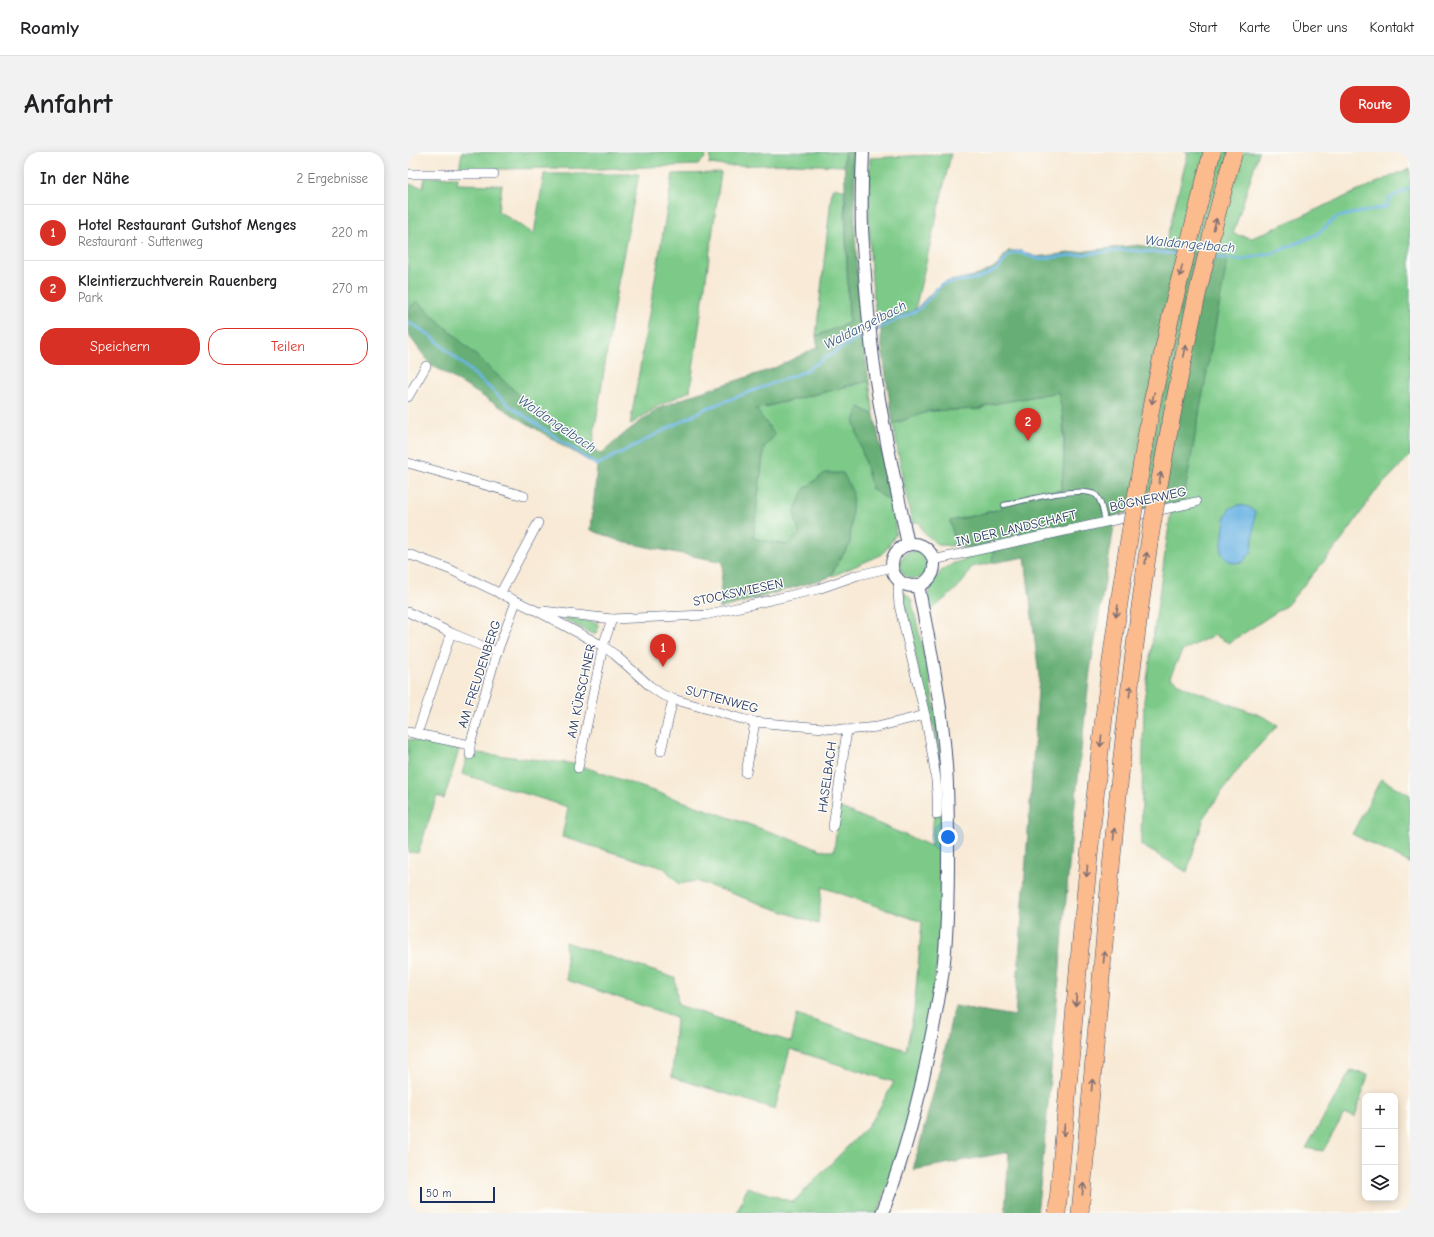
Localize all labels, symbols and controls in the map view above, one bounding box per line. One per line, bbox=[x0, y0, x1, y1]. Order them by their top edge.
text: Roamly bbox=[20, 17, 79, 39]
text: Start bbox=[1189, 19, 1217, 36]
text: Karte bbox=[1239, 19, 1270, 36]
text: Über uns bbox=[1292, 19, 1347, 36]
text: Kontakt bbox=[1369, 19, 1414, 36]
button: Route bbox=[1340, 86, 1410, 123]
text: Anfahrt bbox=[24, 88, 113, 120]
text: In der Nähe bbox=[40, 169, 129, 188]
text: 2 Ergebnisse bbox=[296, 171, 368, 186]
text: Hotel Restaurant Gutshof Menges bbox=[78, 216, 296, 234]
one-way arrow bbox=[1212, 218, 1219, 231]
text: 1 bbox=[50, 225, 56, 240]
text: 220 m bbox=[331, 225, 368, 240]
water label: Waldangelbach bbox=[1144, 232, 1236, 256]
text: Restaurant · Suttenweg bbox=[78, 234, 203, 249]
one-way arrow bbox=[1177, 264, 1185, 277]
text: Kleintierzuchtverein Rauenberg bbox=[78, 272, 278, 290]
text: 2 bbox=[50, 281, 56, 296]
text: 270 m bbox=[332, 281, 368, 296]
text: Park bbox=[78, 290, 103, 305]
water label: Waldangelbach bbox=[821, 297, 909, 353]
button: Speichern bbox=[40, 328, 200, 365]
button: Teilen bbox=[208, 328, 368, 365]
one-way arrow bbox=[1181, 345, 1189, 358]
one-way arrow bbox=[1149, 391, 1157, 404]
water label: Waldangelbach bbox=[515, 392, 599, 456]
pin: 2 bbox=[1015, 408, 1041, 441]
one-way arrow bbox=[1156, 472, 1164, 485]
street label: BÖGNERWEG bbox=[1108, 483, 1188, 514]
street label: IN DER LANDSCHAFT bbox=[954, 507, 1078, 549]
one-way arrow bbox=[1142, 552, 1150, 565]
street label: STOCKSWIESEN bbox=[692, 575, 784, 609]
one-way arrow bbox=[1113, 604, 1121, 617]
street label: AM FREUDENBERG bbox=[455, 618, 503, 730]
pin: 1 bbox=[650, 634, 676, 667]
street label: AM KÜRSCHNER bbox=[563, 642, 598, 739]
street label: SUTTENWEG bbox=[684, 682, 760, 716]
one-way arrow bbox=[1126, 685, 1133, 698]
one-way arrow bbox=[1097, 734, 1104, 747]
street label: HASELBACH bbox=[815, 741, 839, 813]
your location bbox=[938, 827, 958, 847]
one-way arrow bbox=[1110, 828, 1117, 841]
one-way arrow bbox=[1084, 864, 1091, 877]
one-way arrow bbox=[1100, 951, 1107, 964]
one-way arrow bbox=[1072, 993, 1079, 1006]
one-way arrow bbox=[1088, 1079, 1096, 1092]
map controls bbox=[1362, 1093, 1398, 1201]
button: + bbox=[1362, 1093, 1398, 1129]
one-way arrow bbox=[1060, 1123, 1068, 1136]
button: − bbox=[1362, 1129, 1398, 1165]
button: layers bbox=[1362, 1165, 1398, 1201]
one-way arrow bbox=[1079, 1183, 1086, 1196]
scale bar bbox=[420, 1185, 495, 1204]
text: 50 m bbox=[426, 1187, 451, 1200]

